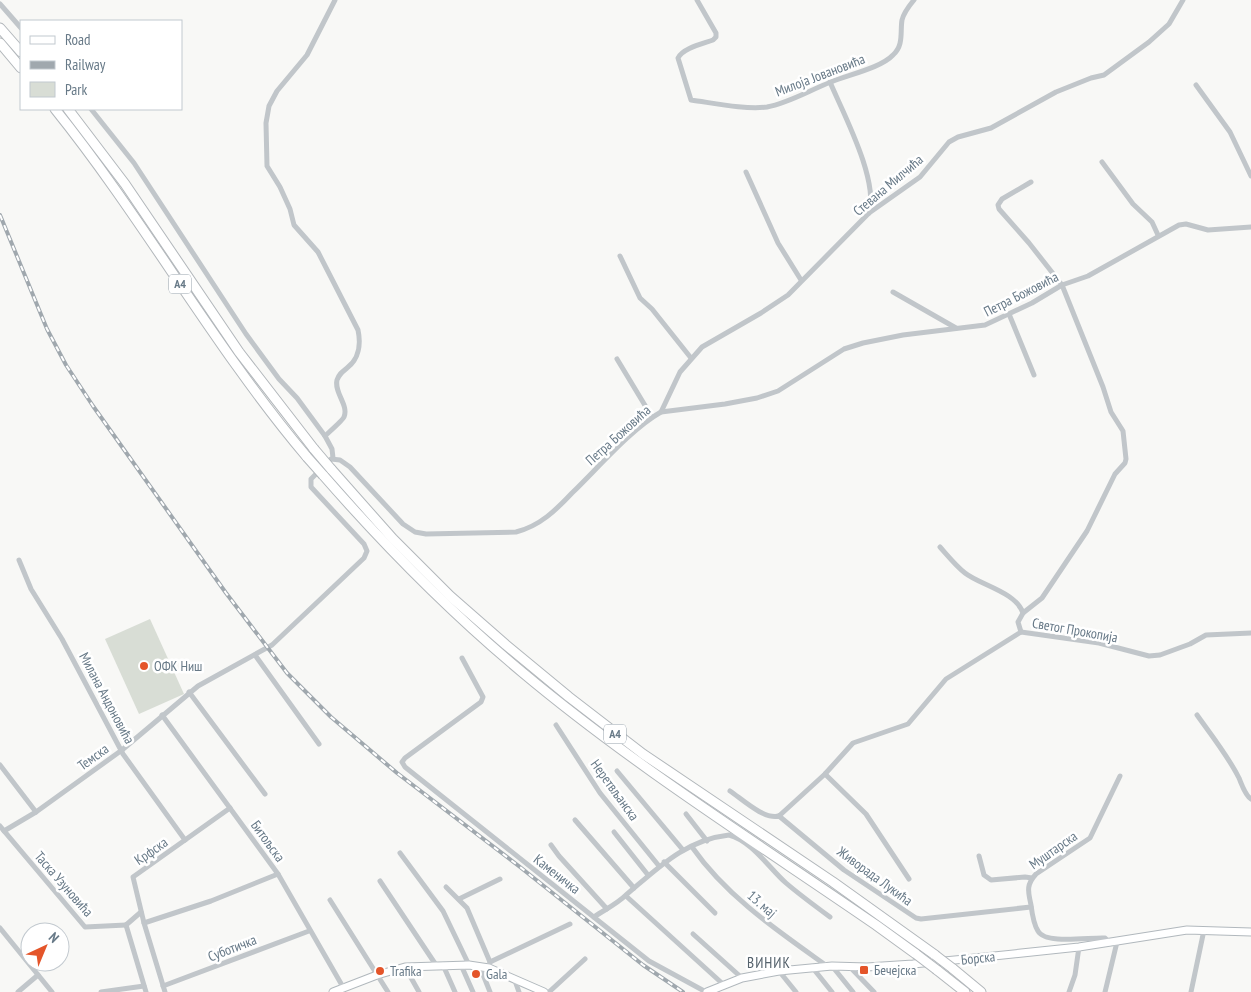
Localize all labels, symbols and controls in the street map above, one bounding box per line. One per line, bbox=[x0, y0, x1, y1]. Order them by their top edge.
legend bbox=[20, 20, 182, 110]
text: Road bbox=[65, 30, 91, 49]
street label: Милоја Јовановића bbox=[773, 50, 867, 100]
text: Railway bbox=[65, 55, 106, 74]
text: Park bbox=[65, 80, 87, 99]
street label: Стевана Милчића bbox=[849, 150, 927, 220]
street label: Петра Божовића bbox=[981, 267, 1061, 321]
road number: A4 bbox=[169, 274, 191, 294]
street label: Петра Божовића bbox=[582, 401, 654, 469]
street label: Светог Прокопија bbox=[1031, 614, 1119, 646]
street label: Милана Андоновића bbox=[75, 649, 139, 747]
place label: ОФК Ниш bbox=[154, 657, 202, 675]
marker: ОФК Ниш bbox=[138, 660, 150, 672]
road number: A4 bbox=[604, 724, 626, 744]
street label: Темска bbox=[74, 740, 112, 774]
street label: Неретвљанска bbox=[587, 756, 643, 824]
street label: Битољска bbox=[247, 817, 289, 865]
street label: Муштарска bbox=[1025, 827, 1081, 873]
street label: Крфска bbox=[131, 833, 171, 869]
street label: Живорада Лукића bbox=[833, 842, 916, 909]
street label: Таска Узуновића bbox=[31, 848, 97, 920]
street label: Каменичка bbox=[530, 850, 584, 898]
street label: 13. мај bbox=[744, 886, 780, 922]
north arrow bbox=[20, 922, 70, 972]
text: N bbox=[45, 929, 63, 947]
street label: Суботичка bbox=[205, 931, 259, 965]
street label: Борска bbox=[960, 947, 996, 969]
district label: ВИНИК bbox=[747, 953, 791, 972]
place label: Бечејска bbox=[874, 961, 916, 979]
place label: Trafika bbox=[390, 962, 422, 980]
marker: Бечејска bbox=[858, 964, 870, 976]
marker: Trafika bbox=[374, 965, 386, 977]
place label: Gala bbox=[486, 965, 507, 983]
marker: Gala bbox=[470, 968, 482, 980]

